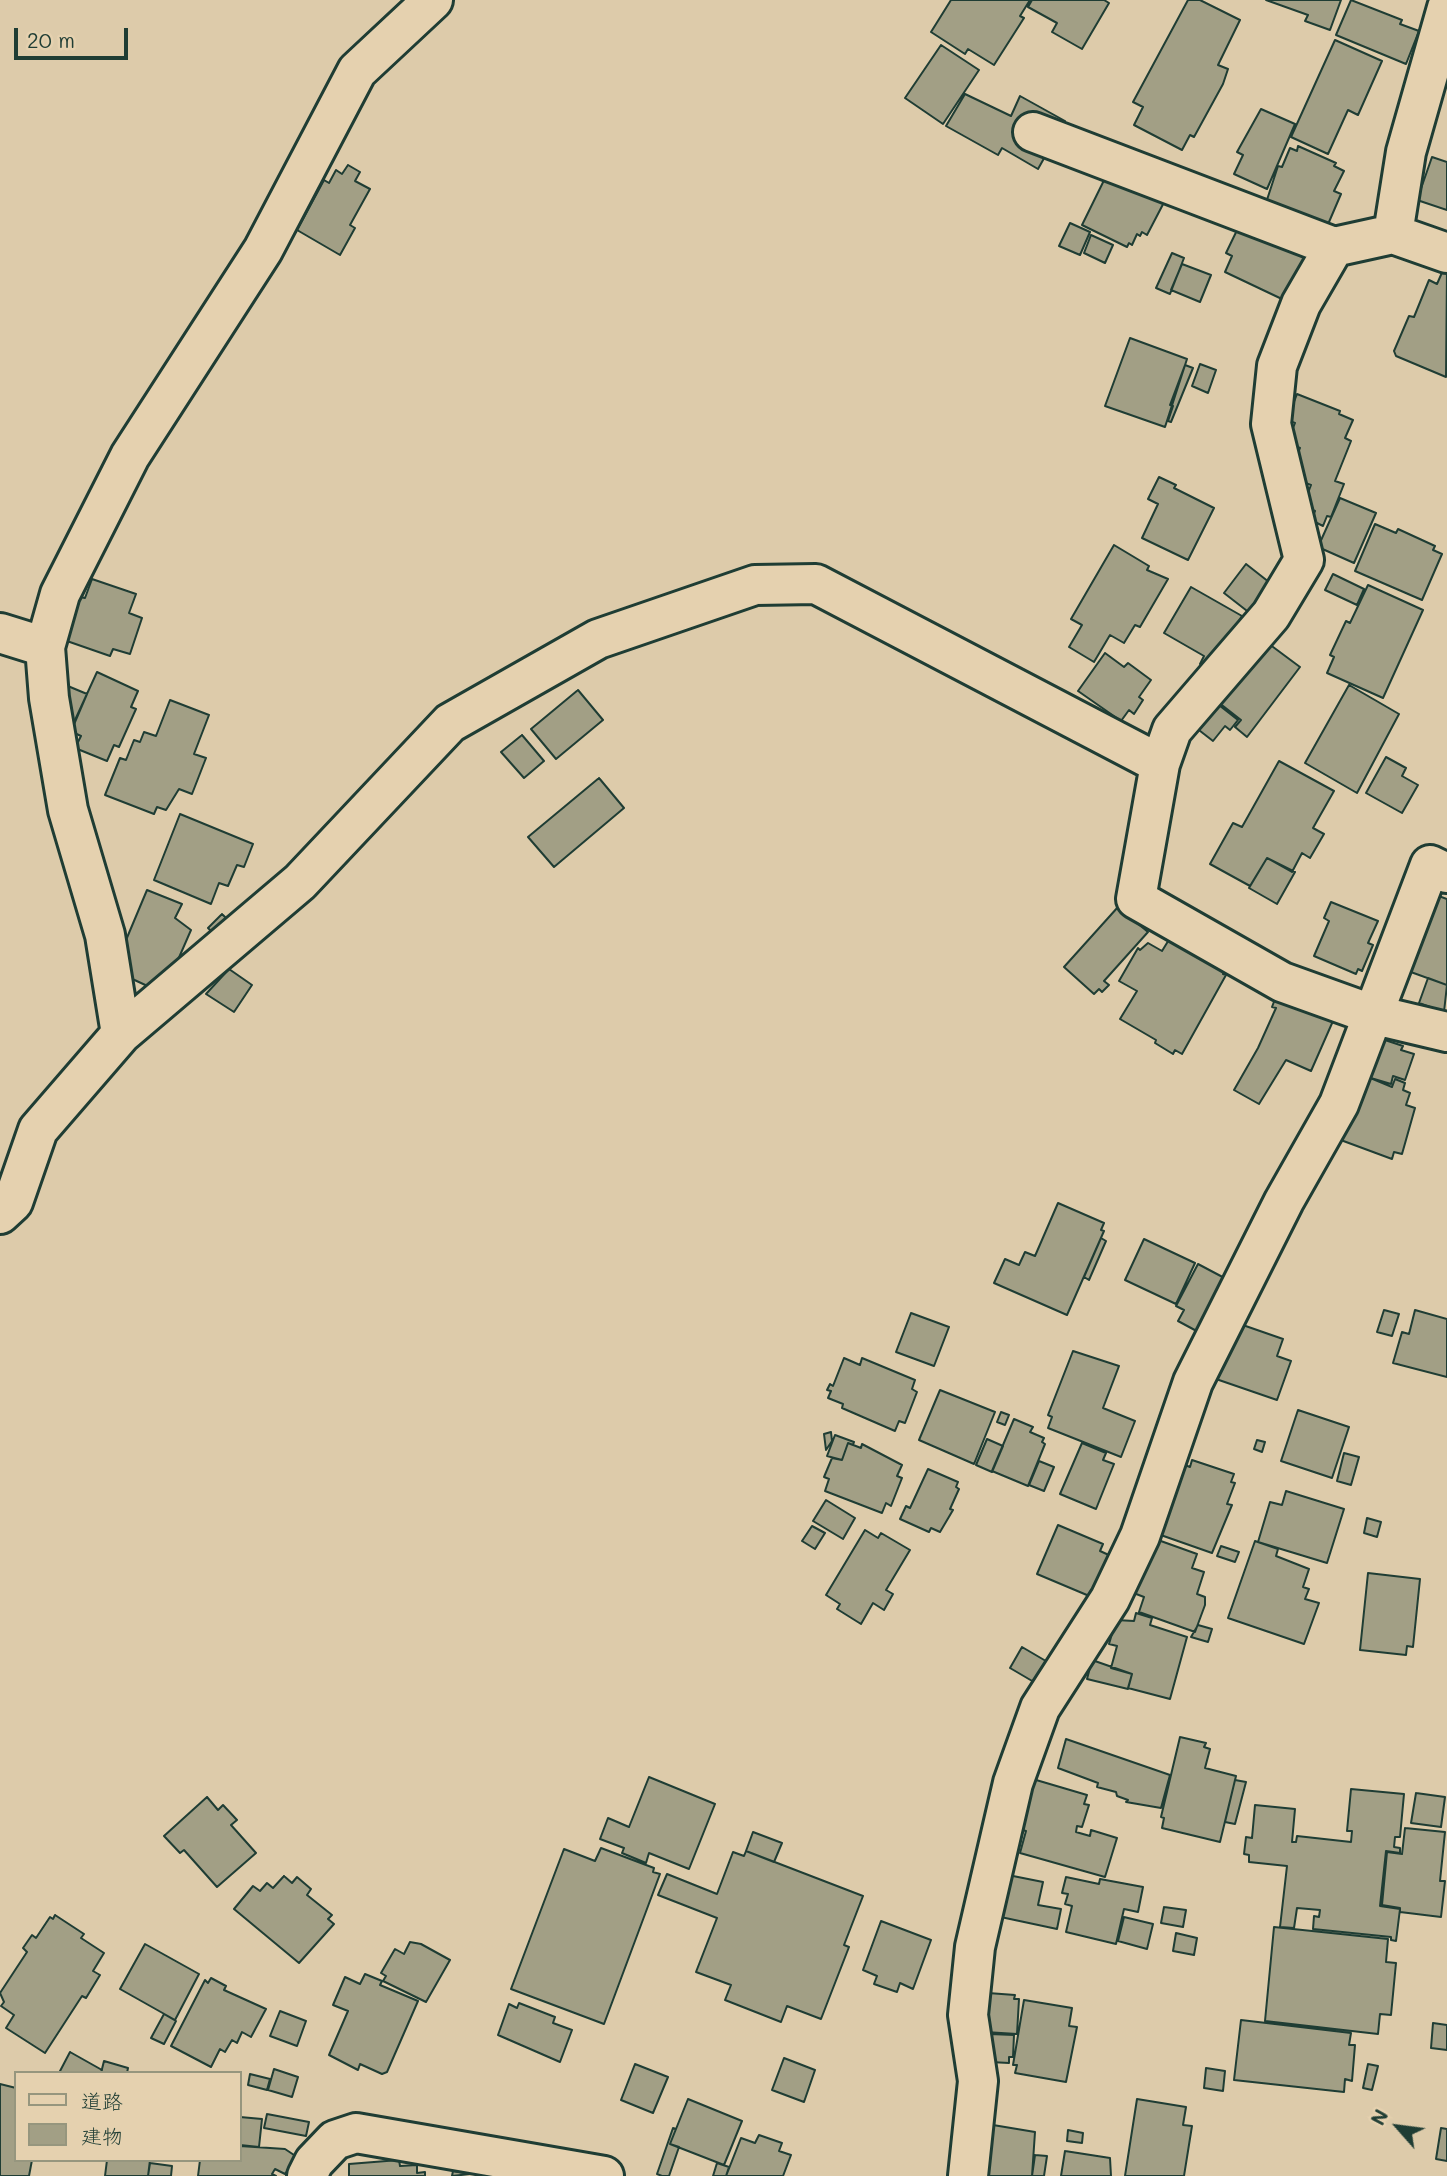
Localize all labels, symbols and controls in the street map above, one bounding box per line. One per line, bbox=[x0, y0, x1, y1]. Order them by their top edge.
scale bar bbox=[18, 14, 131, 58]
text: 20 m bbox=[27, 26, 75, 53]
legend bbox=[14, 2071, 242, 2162]
text: 道路 bbox=[81, 2087, 123, 2114]
north arrow bbox=[1363, 2092, 1433, 2162]
text: N bbox=[1365, 2105, 1393, 2129]
text: 建物 bbox=[81, 2122, 123, 2149]

